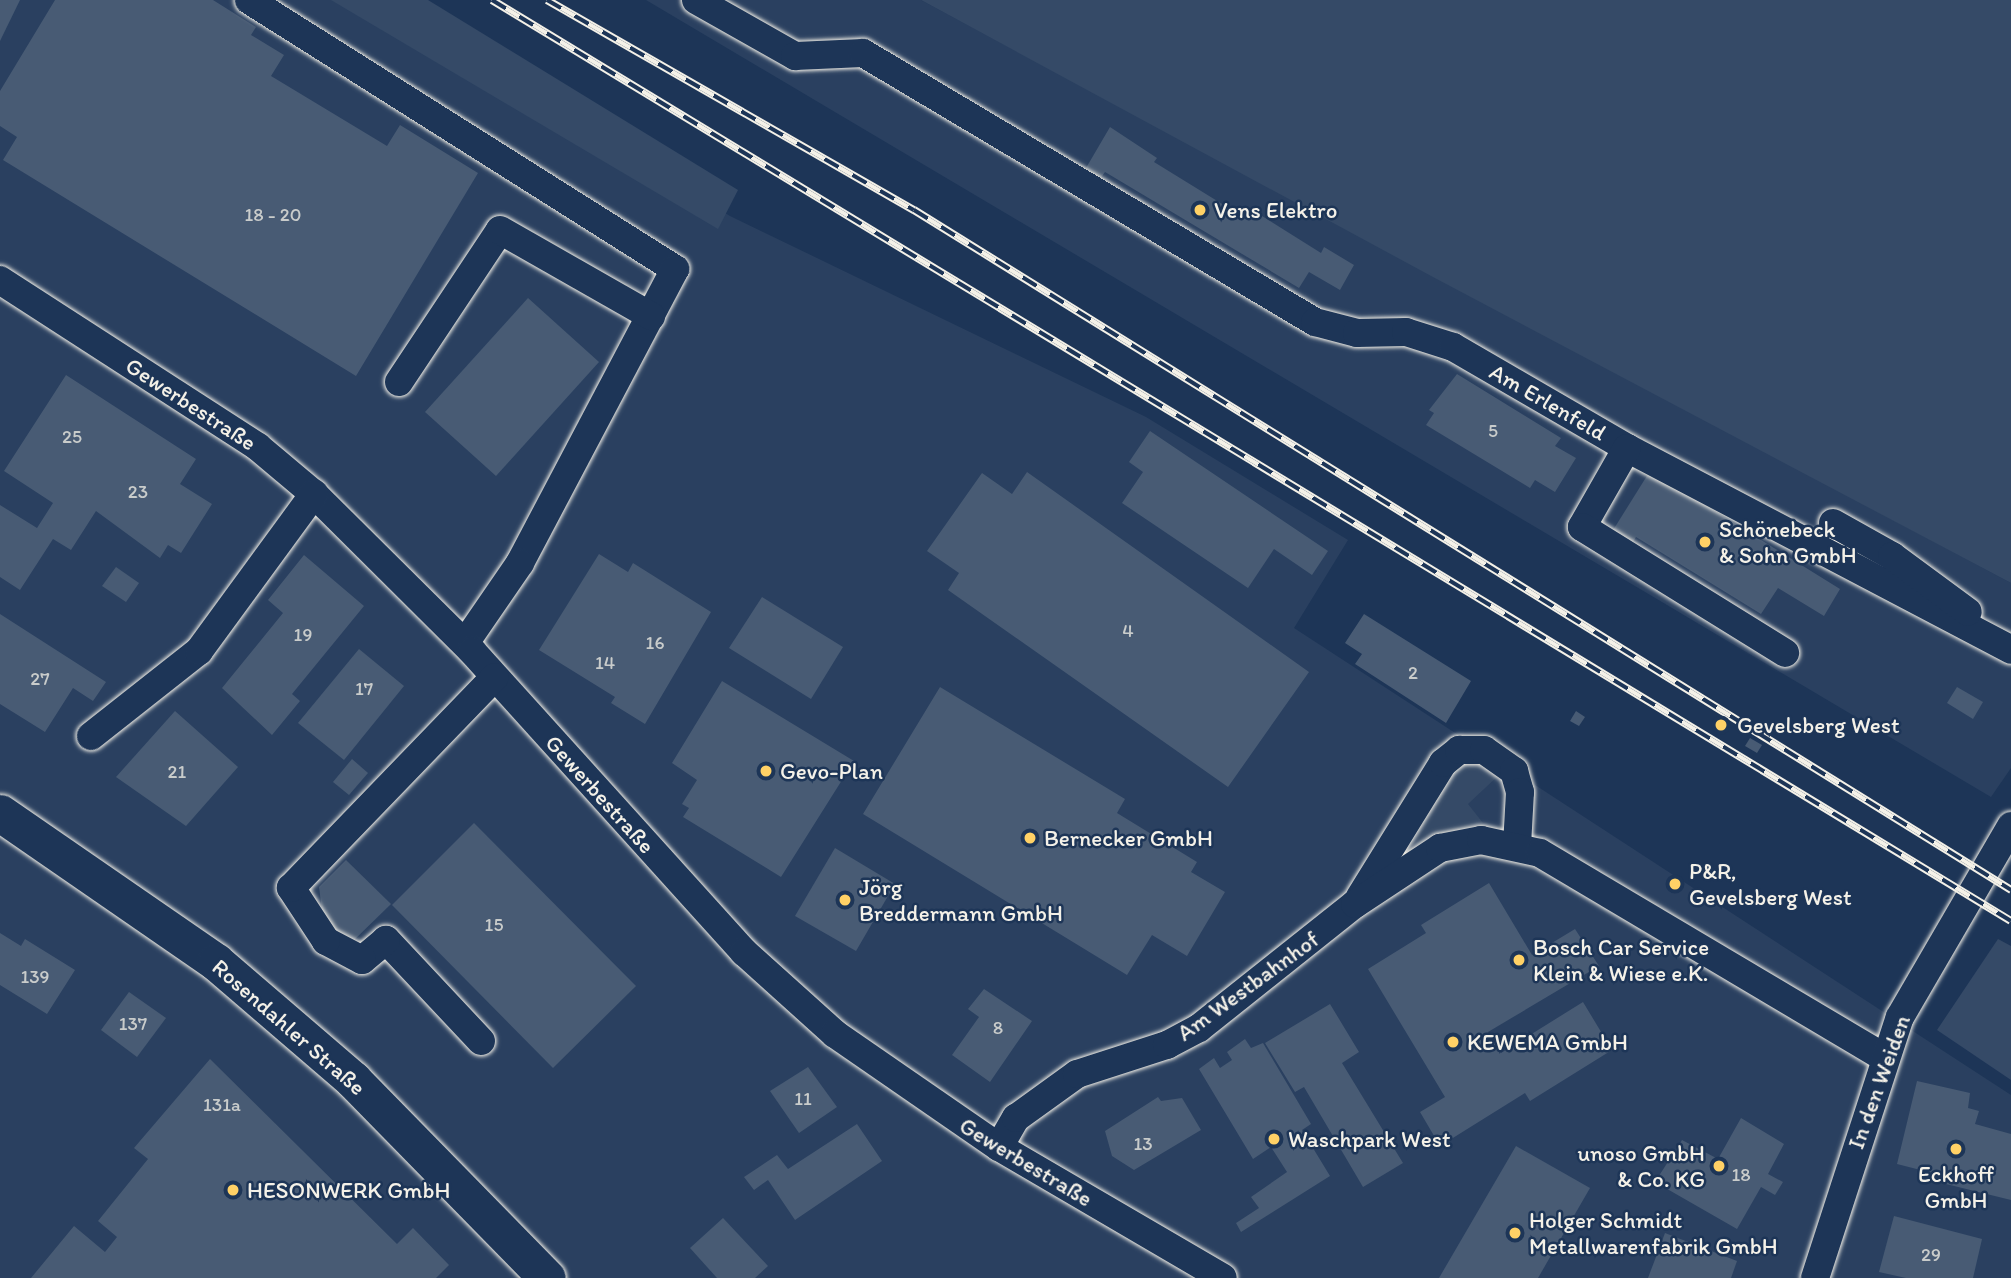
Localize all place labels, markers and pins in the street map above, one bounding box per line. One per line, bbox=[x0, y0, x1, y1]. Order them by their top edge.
place label: Vens Elektro bbox=[1214, 196, 1337, 224]
marker: Vens Elektro bbox=[1192, 202, 1208, 218]
place label: Schönebeck & Sohn GmbH bbox=[1719, 515, 1857, 569]
marker: Schönebeck & Sohn GmbH bbox=[1697, 534, 1713, 550]
place label: Gevelsberg West bbox=[1737, 711, 1900, 739]
marker: Gevelsberg West bbox=[1711, 715, 1731, 735]
place label: Gevo-Plan bbox=[780, 757, 883, 785]
marker: Gevo-Plan bbox=[758, 763, 774, 779]
place label: Bernecker GmbH bbox=[1044, 824, 1213, 852]
marker: Bernecker GmbH bbox=[1022, 830, 1038, 846]
place label: P&R, Gevelsberg West bbox=[1689, 857, 1852, 911]
place label: Jörg Breddermann GmbH bbox=[859, 873, 1064, 927]
marker: P&R, Gevelsberg West bbox=[1667, 876, 1683, 892]
marker: Jörg Breddermann GmbH bbox=[837, 892, 853, 908]
place label: Bosch Car Service Klein & Wiese e.K. bbox=[1533, 933, 1710, 987]
marker: Bosch Car Service Klein & Wiese e.K. bbox=[1511, 952, 1527, 968]
place label: KEWEMA GmbH bbox=[1467, 1028, 1628, 1056]
marker: KEWEMA GmbH bbox=[1445, 1034, 1461, 1050]
place label: Waschpark West bbox=[1288, 1125, 1450, 1153]
marker: Waschpark West bbox=[1266, 1131, 1282, 1147]
place label: unoso GmbH & Co. KG bbox=[1577, 1139, 1705, 1193]
marker: Eckhoff GmbH bbox=[1948, 1141, 1964, 1157]
marker: unoso GmbH & Co. KG bbox=[1711, 1158, 1727, 1174]
place label: Eckhoff GmbH bbox=[1918, 1160, 1994, 1214]
place label: HESONWERK GmbH bbox=[247, 1176, 450, 1204]
marker: HESONWERK GmbH bbox=[225, 1182, 241, 1198]
place label: Holger Schmidt Metallwarenfabrik GmbH bbox=[1529, 1206, 1778, 1260]
marker: Holger Schmidt Metallwarenfabrik GmbH bbox=[1507, 1225, 1523, 1241]

